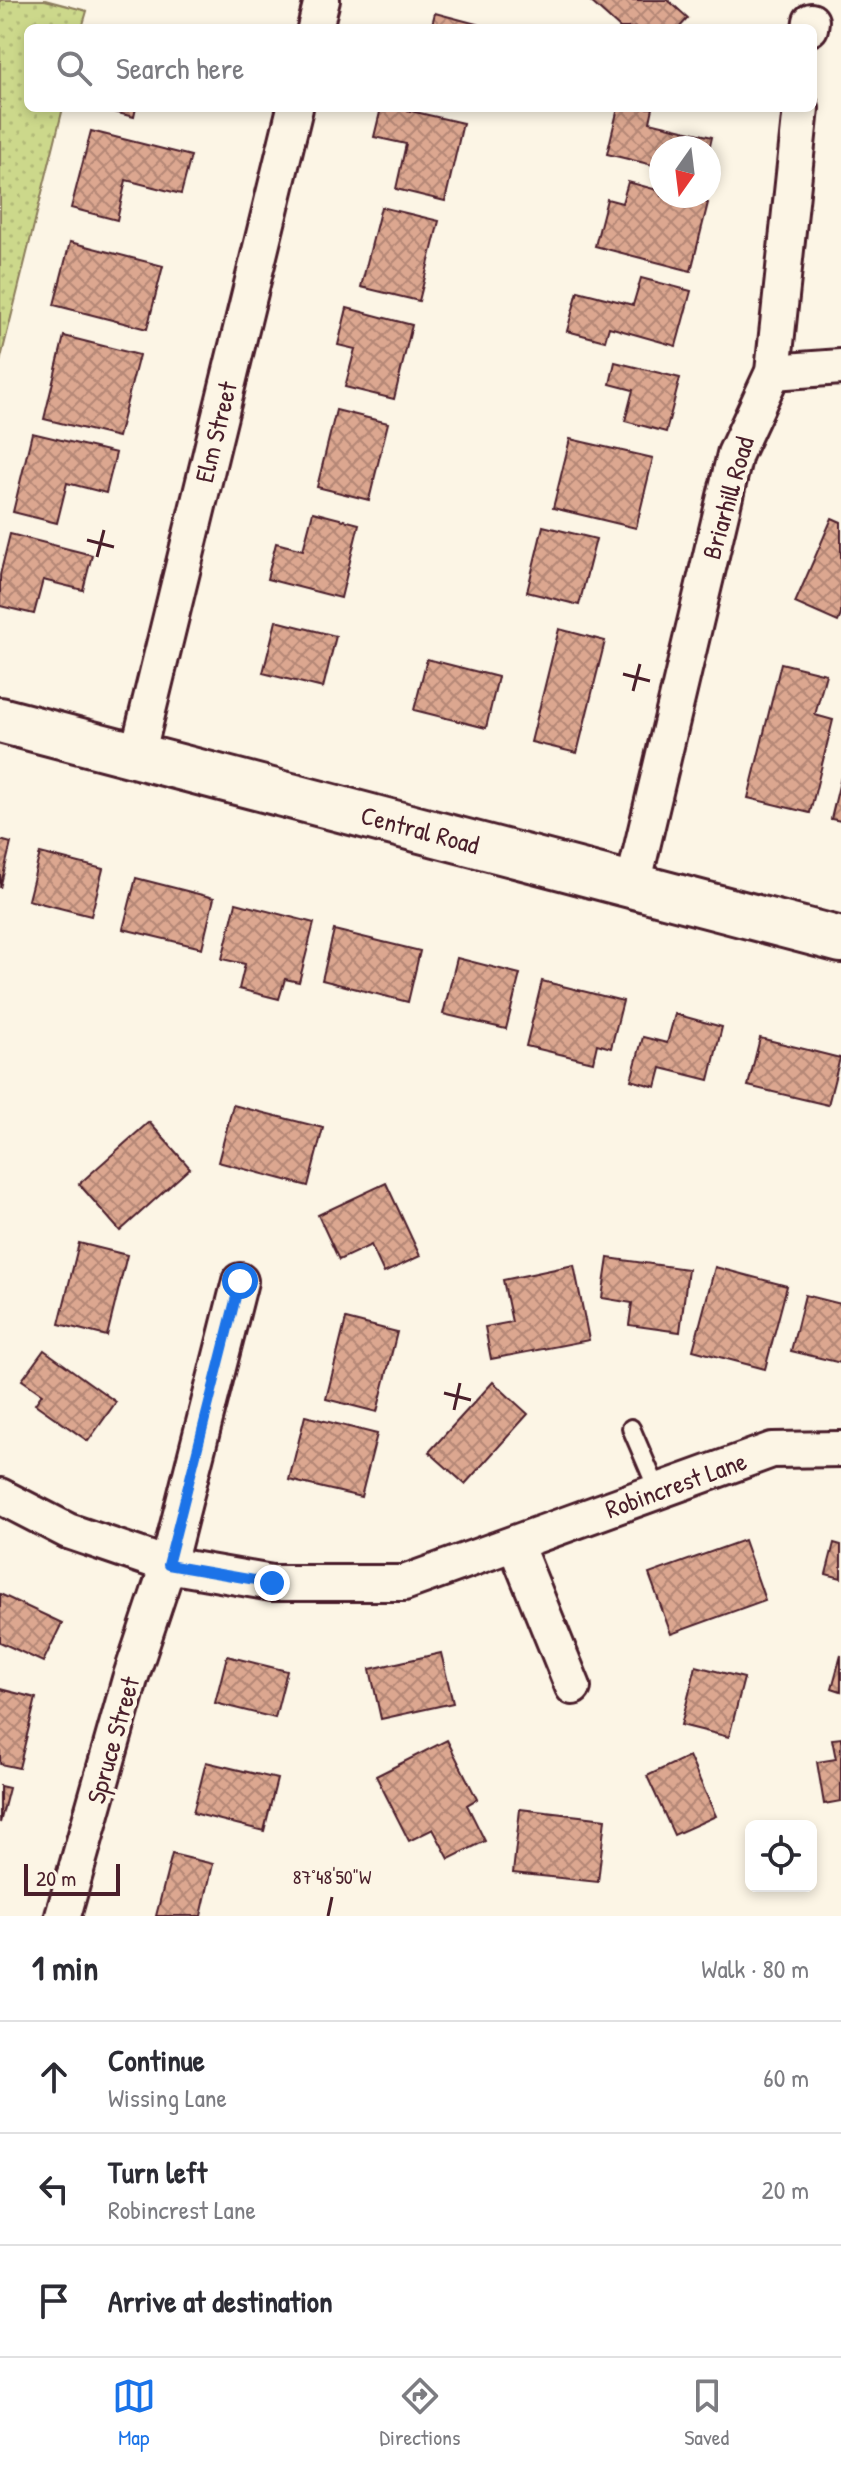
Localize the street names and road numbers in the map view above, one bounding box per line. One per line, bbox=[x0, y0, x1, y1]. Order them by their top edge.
street label: Elm Street bbox=[186, 377, 245, 486]
street label: Briarhill Road bbox=[693, 433, 762, 563]
street label: Central Road bbox=[357, 797, 483, 862]
street label: Robincrest Lane bbox=[600, 1443, 751, 1526]
street label: Spruce Street bbox=[78, 1671, 148, 1807]

